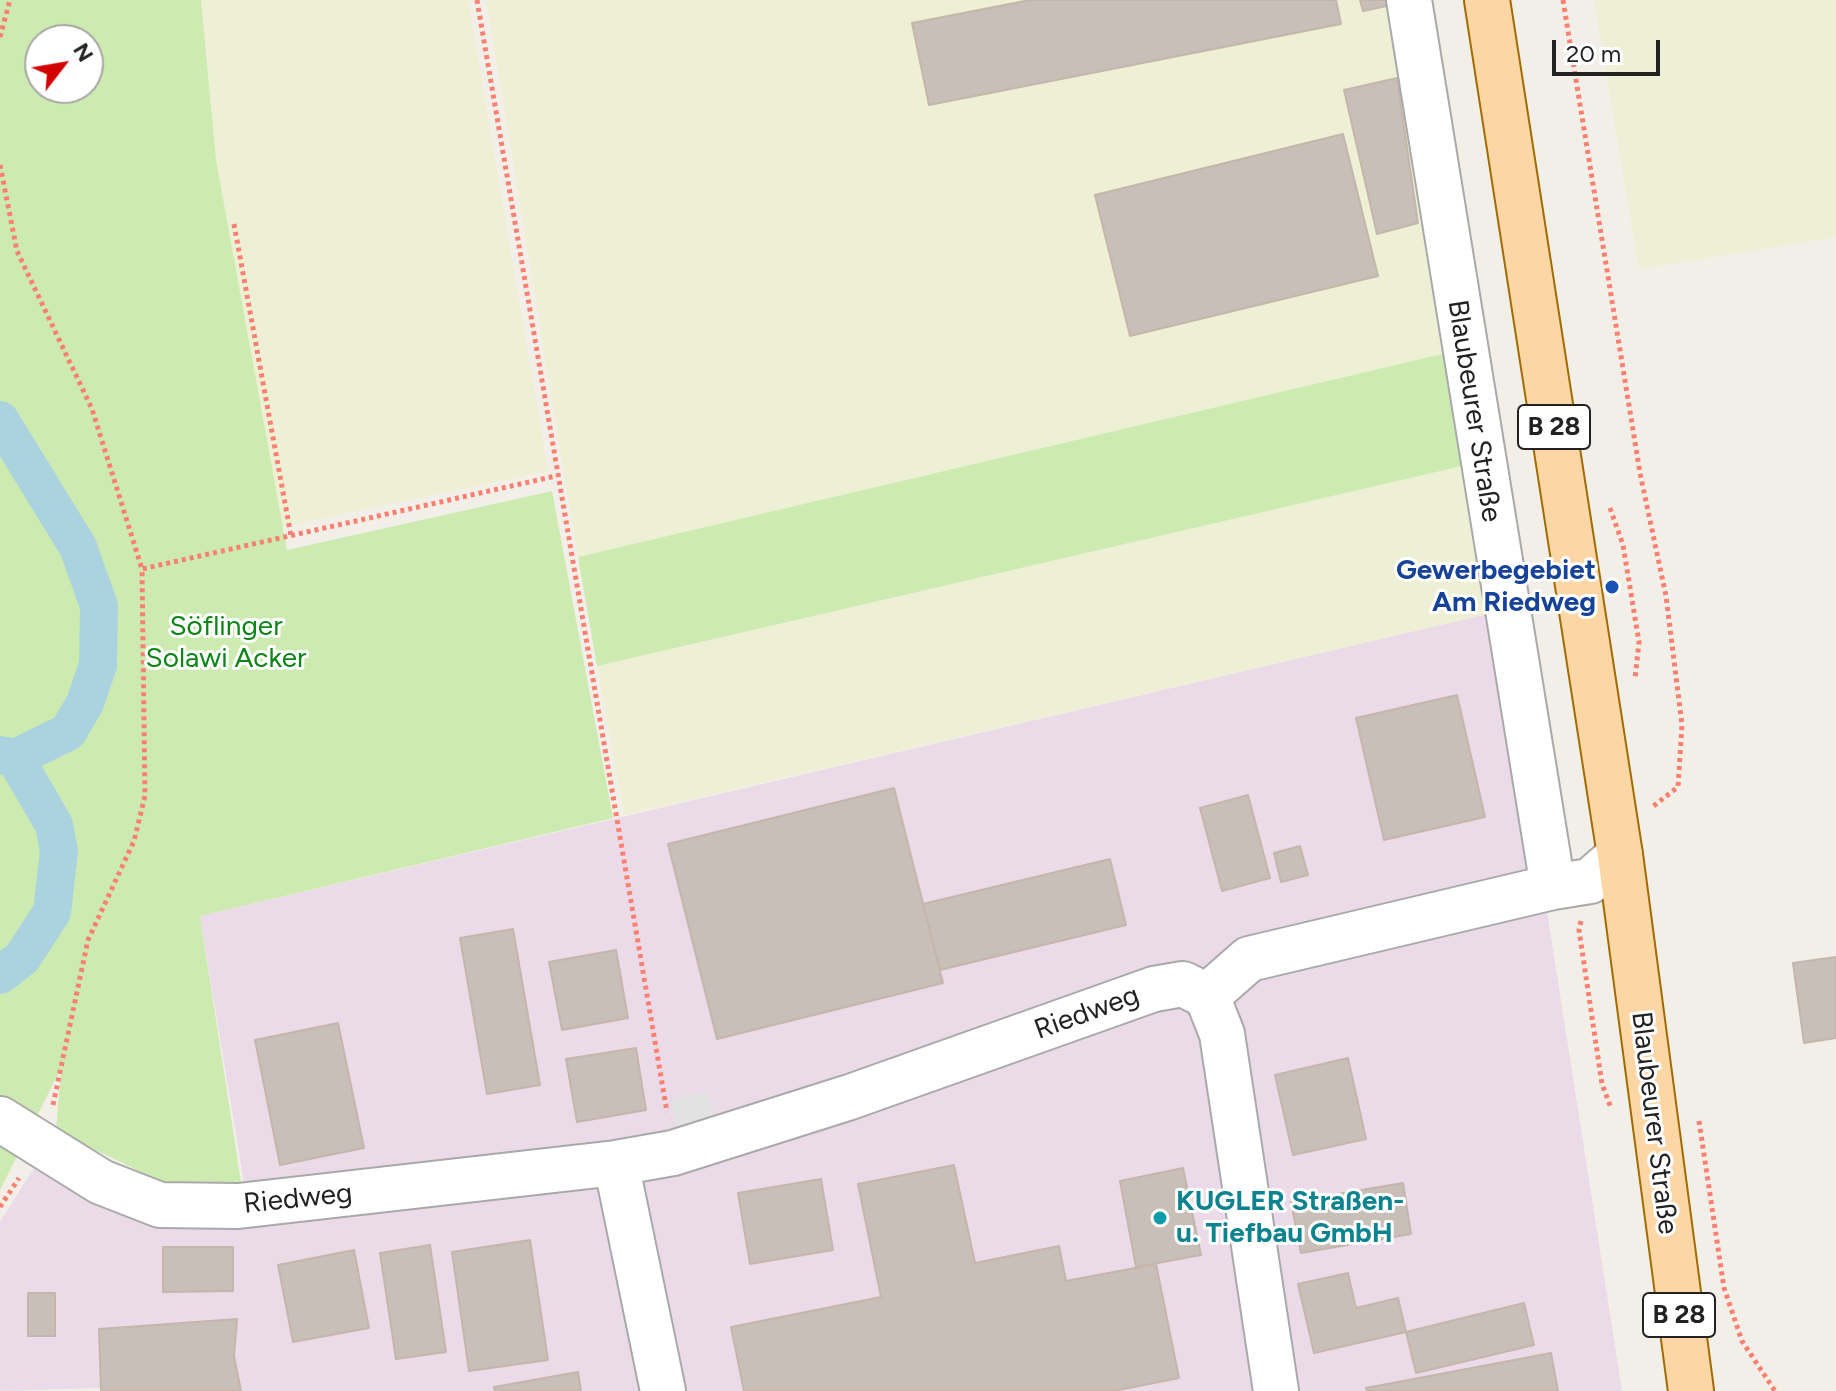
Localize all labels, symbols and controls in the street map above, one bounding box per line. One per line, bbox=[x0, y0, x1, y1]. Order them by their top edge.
north arrow bbox=[24, 24, 104, 104]
scale bar bbox=[1556, 24, 1664, 74]
text: N bbox=[67, 38, 99, 67]
text: 20 m bbox=[1566, 39, 1621, 68]
street label: Blaubeurer Straße bbox=[1440, 298, 1508, 524]
road number: B 28 bbox=[1518, 405, 1590, 449]
place label: Gewerbegebiet Am Riedweg bbox=[1396, 554, 1596, 620]
marker: Gewerbegebiet Am Riedweg bbox=[1603, 578, 1621, 596]
park label: Söflinger Solawi Acker bbox=[146, 610, 306, 676]
street label: Riedweg bbox=[1030, 979, 1144, 1047]
street label: Blaubeurer Straße bbox=[1624, 1010, 1684, 1236]
street label: Riedweg bbox=[242, 1177, 354, 1221]
place label: KUGLER Straßen- u. Tiefbau GmbH bbox=[1176, 1185, 1404, 1251]
marker: KUGLER Straßen- u. Tiefbau GmbH bbox=[1151, 1209, 1169, 1227]
road number: B 28 bbox=[1643, 1293, 1715, 1337]

